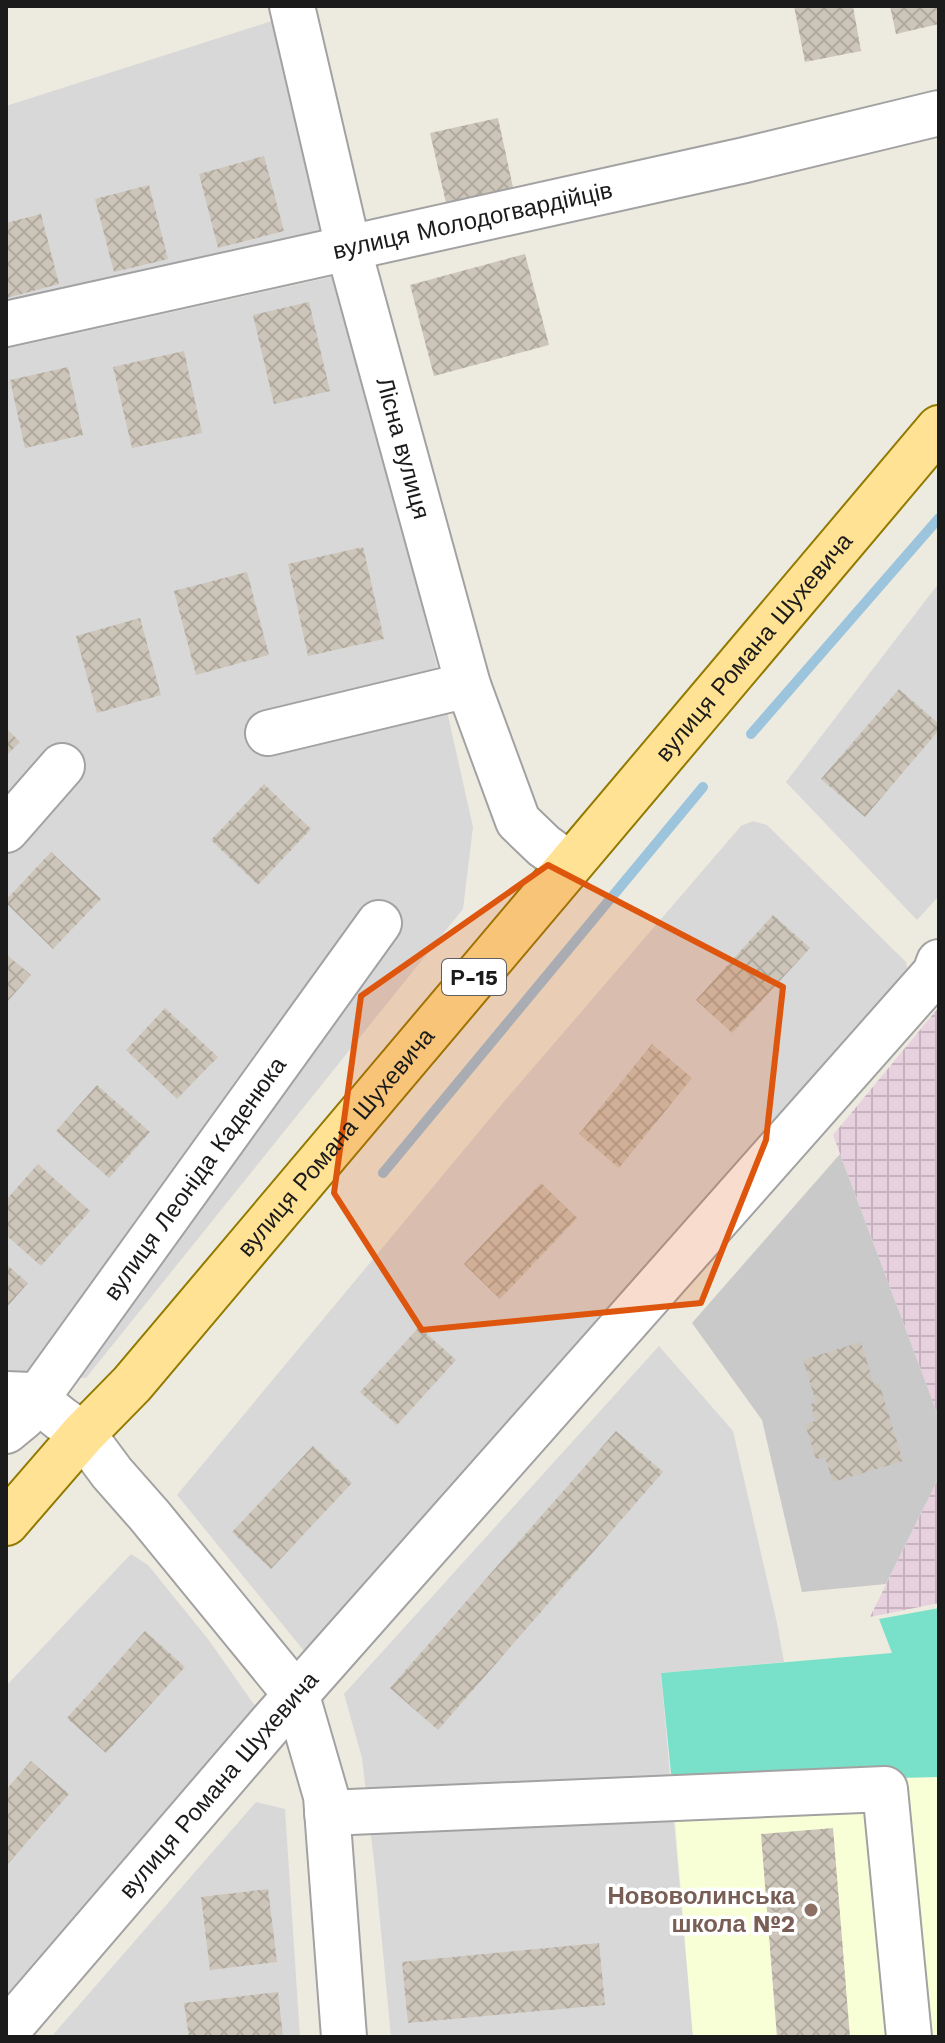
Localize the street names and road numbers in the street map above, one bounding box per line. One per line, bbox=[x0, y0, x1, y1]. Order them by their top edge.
street label: вулиця Молодогвардійців bbox=[330, 176, 615, 265]
street label: Лісна вулиця bbox=[370, 374, 436, 522]
street label: вулиця Романа Шухевича bbox=[650, 527, 859, 767]
road number: Р-15 bbox=[442, 959, 506, 995]
street label: вулиця Романа Шухевича bbox=[232, 1022, 441, 1262]
street label: вулиця Леоніда Каденюка bbox=[98, 1051, 292, 1306]
street label: вулиця Романа Шухевича bbox=[113, 1665, 324, 1904]

